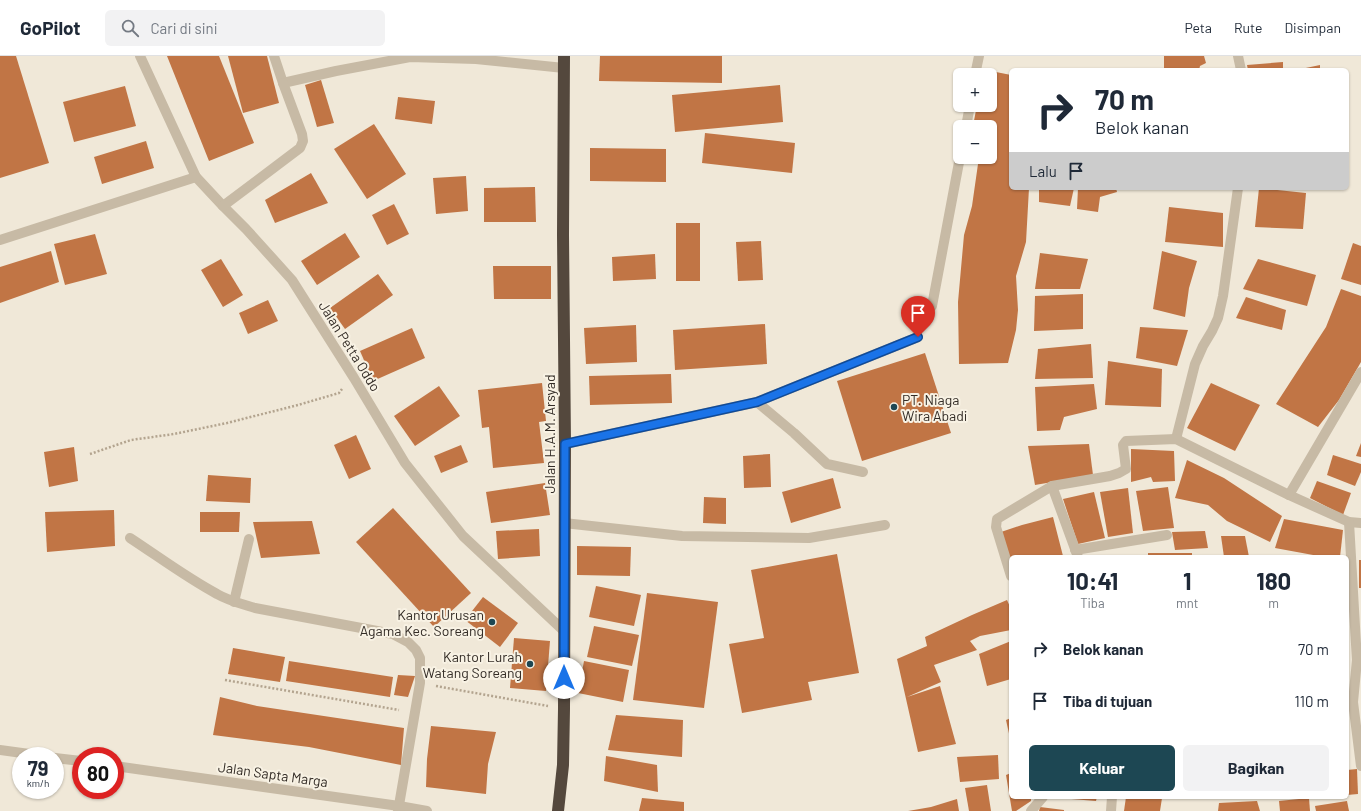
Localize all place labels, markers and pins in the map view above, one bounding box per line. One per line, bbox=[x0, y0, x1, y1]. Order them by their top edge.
pin bbox=[901, 296, 935, 337]
place label: PT. Niaga Wira Abadi bbox=[902, 391, 967, 424]
marker: PT. Niaga Wira Abadi bbox=[889, 402, 899, 412]
place label: Kantor Urusan Agama Kec. Soreang bbox=[360, 606, 484, 639]
marker: Kantor Urusan Agama Kec. Soreang bbox=[487, 617, 497, 627]
place label: Kantor Lurah Watang Soreang bbox=[423, 648, 522, 681]
marker: Kantor Lurah Watang Soreang bbox=[525, 659, 535, 669]

